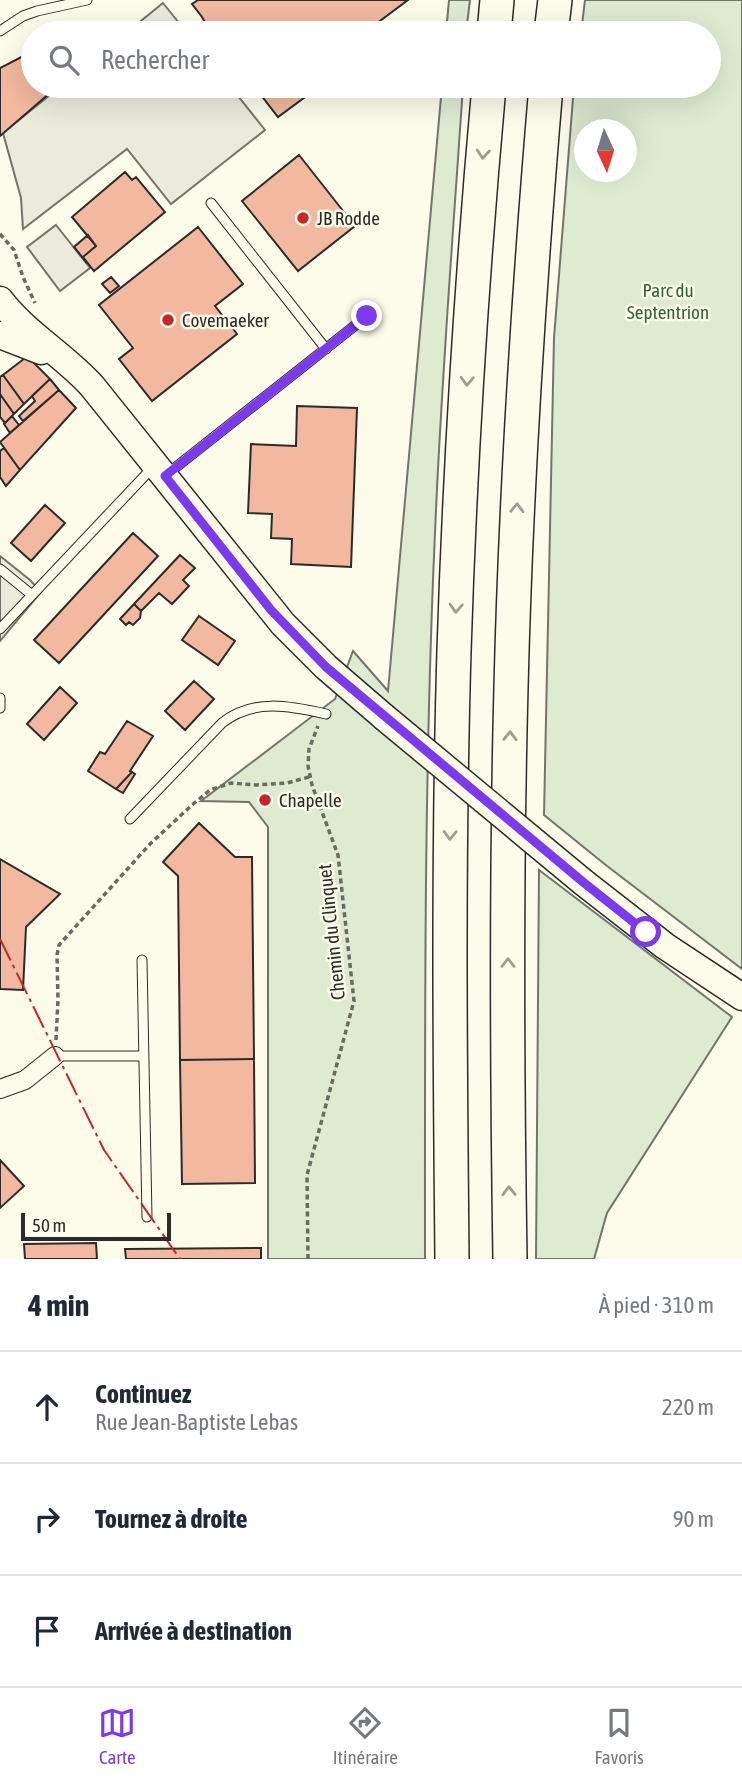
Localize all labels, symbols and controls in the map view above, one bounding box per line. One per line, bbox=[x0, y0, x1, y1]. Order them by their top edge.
search box bbox=[21, 21, 721, 98]
icon: search bbox=[45, 41, 83, 79]
text: Rechercher bbox=[101, 45, 209, 75]
north arrow bbox=[574, 119, 637, 182]
one-way arrow bbox=[476, 149, 491, 160]
place label: JB Rodde bbox=[317, 207, 380, 229]
marker: JB Rodde bbox=[295, 210, 311, 226]
park label: Parc du Septentrion bbox=[627, 279, 709, 323]
route end bbox=[351, 300, 382, 331]
place label: Covemaeker bbox=[182, 309, 269, 331]
marker: Covemaeker bbox=[160, 312, 176, 328]
one-way arrow bbox=[460, 375, 475, 386]
one-way arrow bbox=[510, 503, 525, 514]
one-way arrow bbox=[449, 603, 464, 614]
one-way arrow bbox=[502, 730, 518, 741]
place label: Chapelle bbox=[279, 789, 342, 811]
marker: Chapelle bbox=[257, 792, 273, 808]
one-way arrow bbox=[443, 830, 458, 841]
street label: Chemin du Clinquet bbox=[313, 863, 349, 1001]
route start bbox=[630, 916, 661, 947]
one-way arrow bbox=[500, 958, 516, 968]
one-way arrow bbox=[501, 1185, 517, 1196]
scale bar bbox=[21, 1210, 172, 1242]
text: 50 m bbox=[32, 1214, 66, 1236]
text: 4 min bbox=[28, 1288, 89, 1322]
text: À pied · 310 m bbox=[599, 1292, 714, 1318]
text: Continuez bbox=[95, 1379, 191, 1409]
icon: ahead bbox=[28, 1388, 66, 1426]
text: 220 m bbox=[662, 1394, 714, 1420]
text: Rue Jean-Baptiste Lebas bbox=[95, 1409, 298, 1435]
icon: right bbox=[28, 1500, 66, 1538]
text: Tournez à droite bbox=[95, 1504, 248, 1534]
text: 90 m bbox=[673, 1506, 714, 1532]
icon: arrive bbox=[28, 1612, 66, 1650]
text: Arrivée à destination bbox=[95, 1616, 292, 1646]
tab: Carte bbox=[98, 1704, 136, 1768]
tab: Itinéraire bbox=[333, 1704, 398, 1768]
tab: Favoris bbox=[594, 1704, 644, 1768]

